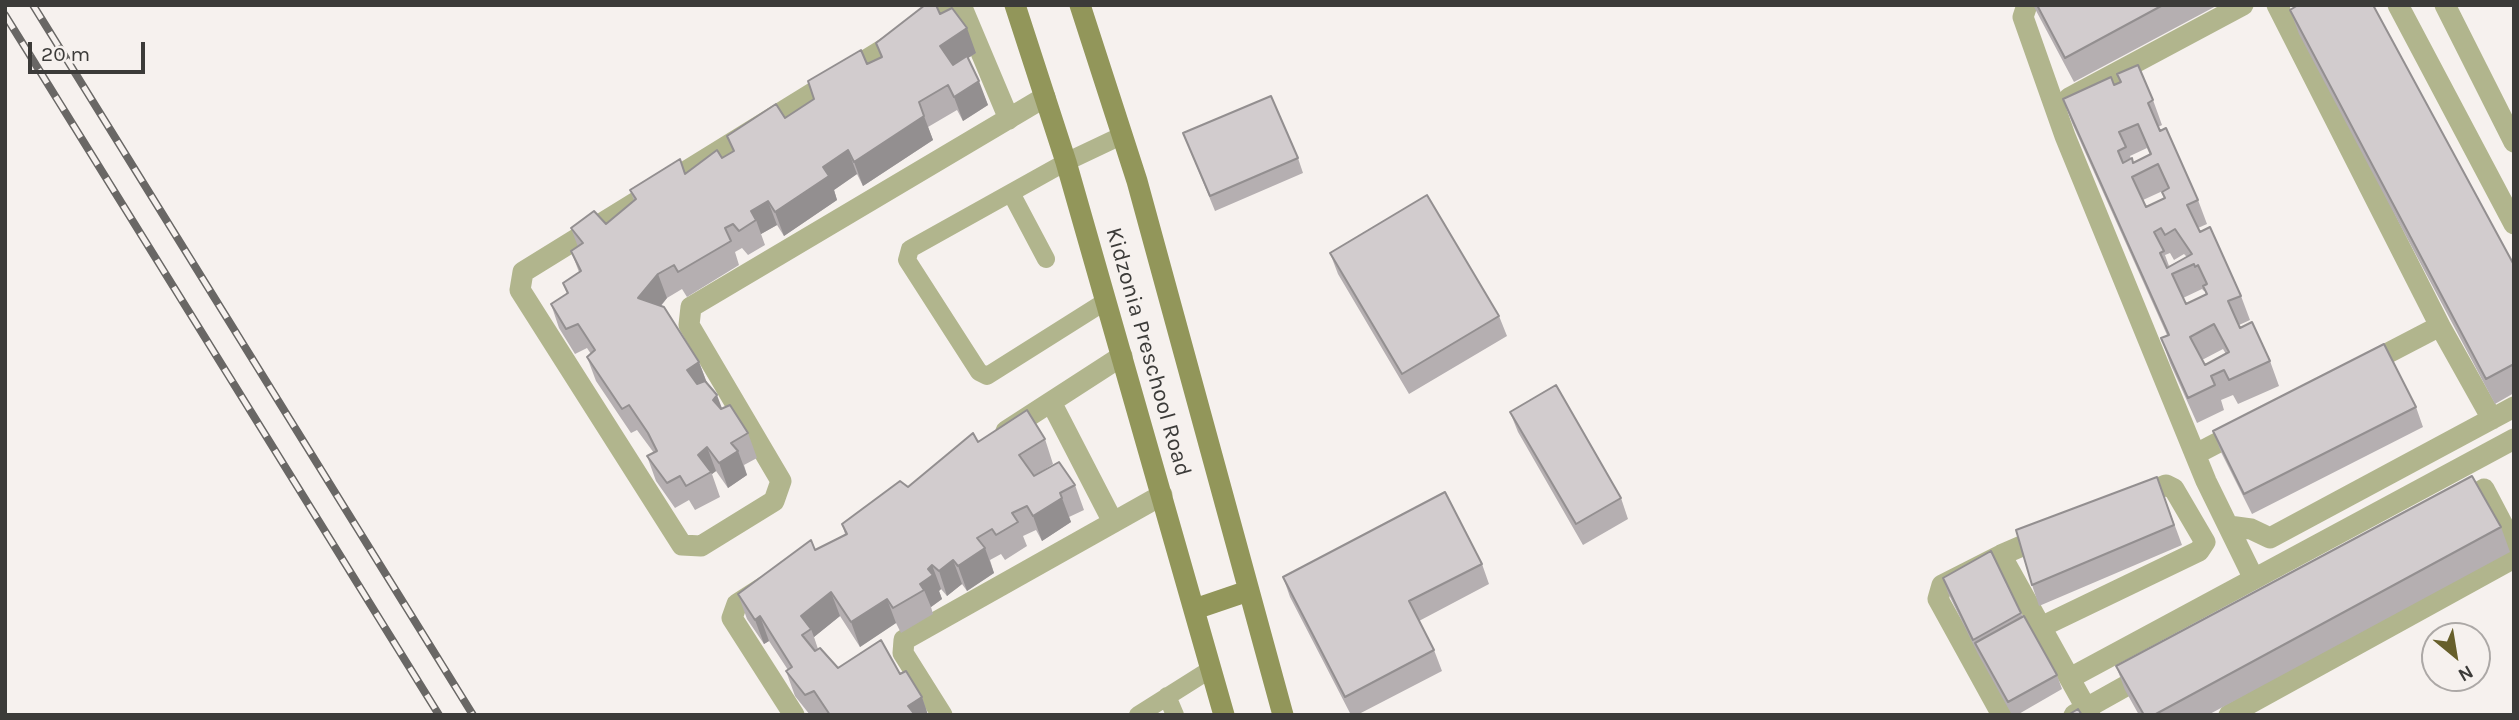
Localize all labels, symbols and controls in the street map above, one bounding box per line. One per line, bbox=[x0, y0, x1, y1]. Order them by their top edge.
scale bar bbox=[32, 28, 149, 72]
text: 20 m bbox=[41, 42, 90, 66]
street label: Kidzonia Preschool Road bbox=[1099, 224, 1197, 480]
north arrow bbox=[2421, 622, 2491, 692]
text: N bbox=[2454, 661, 2477, 686]

